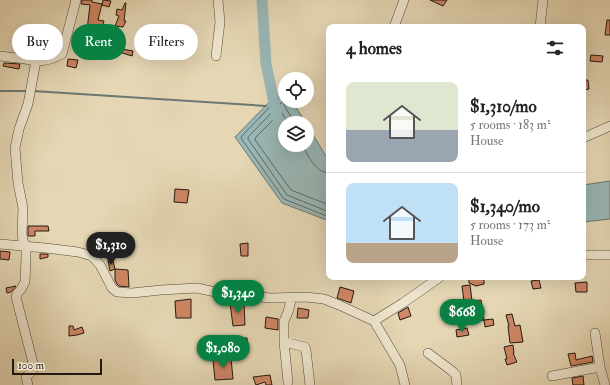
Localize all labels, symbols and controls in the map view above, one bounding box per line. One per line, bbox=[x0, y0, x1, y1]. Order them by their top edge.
chip: Buy bbox=[12, 24, 63, 60]
chip: Rent bbox=[71, 24, 126, 60]
chip: Filters bbox=[134, 24, 198, 60]
icon: filters bbox=[544, 37, 566, 59]
text: 4 homes bbox=[346, 38, 402, 59]
map controls bbox=[278, 72, 314, 152]
button: locate bbox=[278, 72, 314, 108]
text: $1,310/mo bbox=[470, 96, 537, 117]
icon: home bbox=[378, 98, 426, 146]
button: layers bbox=[278, 116, 314, 152]
text: 5 rooms · 183 m² bbox=[470, 117, 551, 133]
text: House bbox=[470, 133, 503, 149]
text: $1,340/mo bbox=[470, 196, 540, 217]
icon: home bbox=[378, 199, 426, 247]
text: 5 rooms · 173 m² bbox=[470, 217, 550, 233]
pin: $1,310 bbox=[78, 232, 144, 266]
text: House bbox=[470, 233, 503, 249]
text: $1,310 bbox=[95, 237, 127, 253]
pin: $1,340 bbox=[205, 280, 271, 314]
text: $1,340 bbox=[221, 285, 255, 301]
pin: $668 bbox=[438, 299, 486, 333]
text: $668 bbox=[449, 304, 475, 320]
pin: $1,080 bbox=[190, 335, 256, 369]
text: $1,080 bbox=[206, 340, 240, 356]
scale bar bbox=[12, 357, 102, 376]
text: 100 m bbox=[18, 359, 44, 372]

